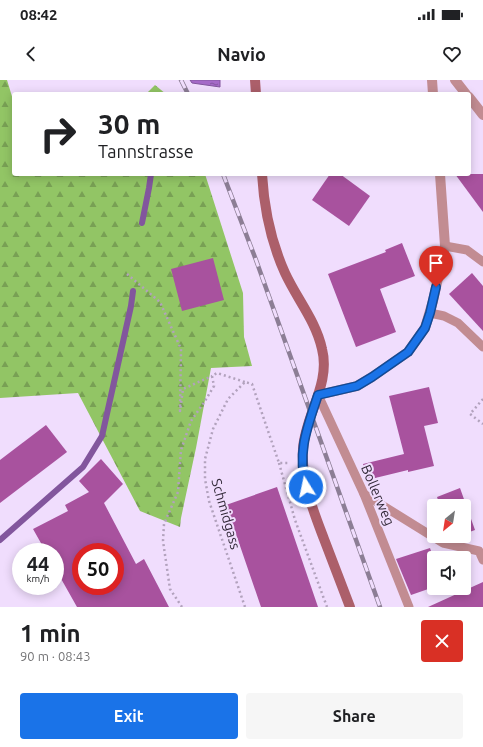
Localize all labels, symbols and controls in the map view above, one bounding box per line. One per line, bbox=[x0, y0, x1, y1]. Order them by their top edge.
text: 08:42 bbox=[20, 6, 58, 23]
icon: back bbox=[20, 43, 42, 65]
icon: heart bbox=[441, 43, 463, 65]
text: Navio bbox=[217, 44, 266, 64]
icon: right bbox=[32, 108, 84, 160]
text: 30 m bbox=[98, 108, 160, 139]
text: Tannstrasse bbox=[98, 141, 194, 161]
pin bbox=[419, 246, 453, 287]
icon: arrive bbox=[425, 252, 447, 274]
street label: Bollerweg bbox=[358, 462, 398, 528]
position arrow bbox=[285, 466, 327, 508]
street label: Schmidgass bbox=[208, 477, 244, 551]
north arrow bbox=[427, 499, 471, 543]
map controls bbox=[427, 499, 471, 595]
speed limit sign: 50 bbox=[72, 543, 124, 595]
button: sound bbox=[427, 551, 471, 595]
text: 44 bbox=[27, 552, 49, 575]
text: km/h bbox=[26, 573, 50, 584]
text: 1 min bbox=[20, 620, 81, 647]
button: close bbox=[421, 620, 463, 662]
text: 90 m · 08:43 bbox=[20, 649, 91, 663]
button: Exit bbox=[20, 693, 238, 739]
button: Share bbox=[246, 693, 463, 739]

